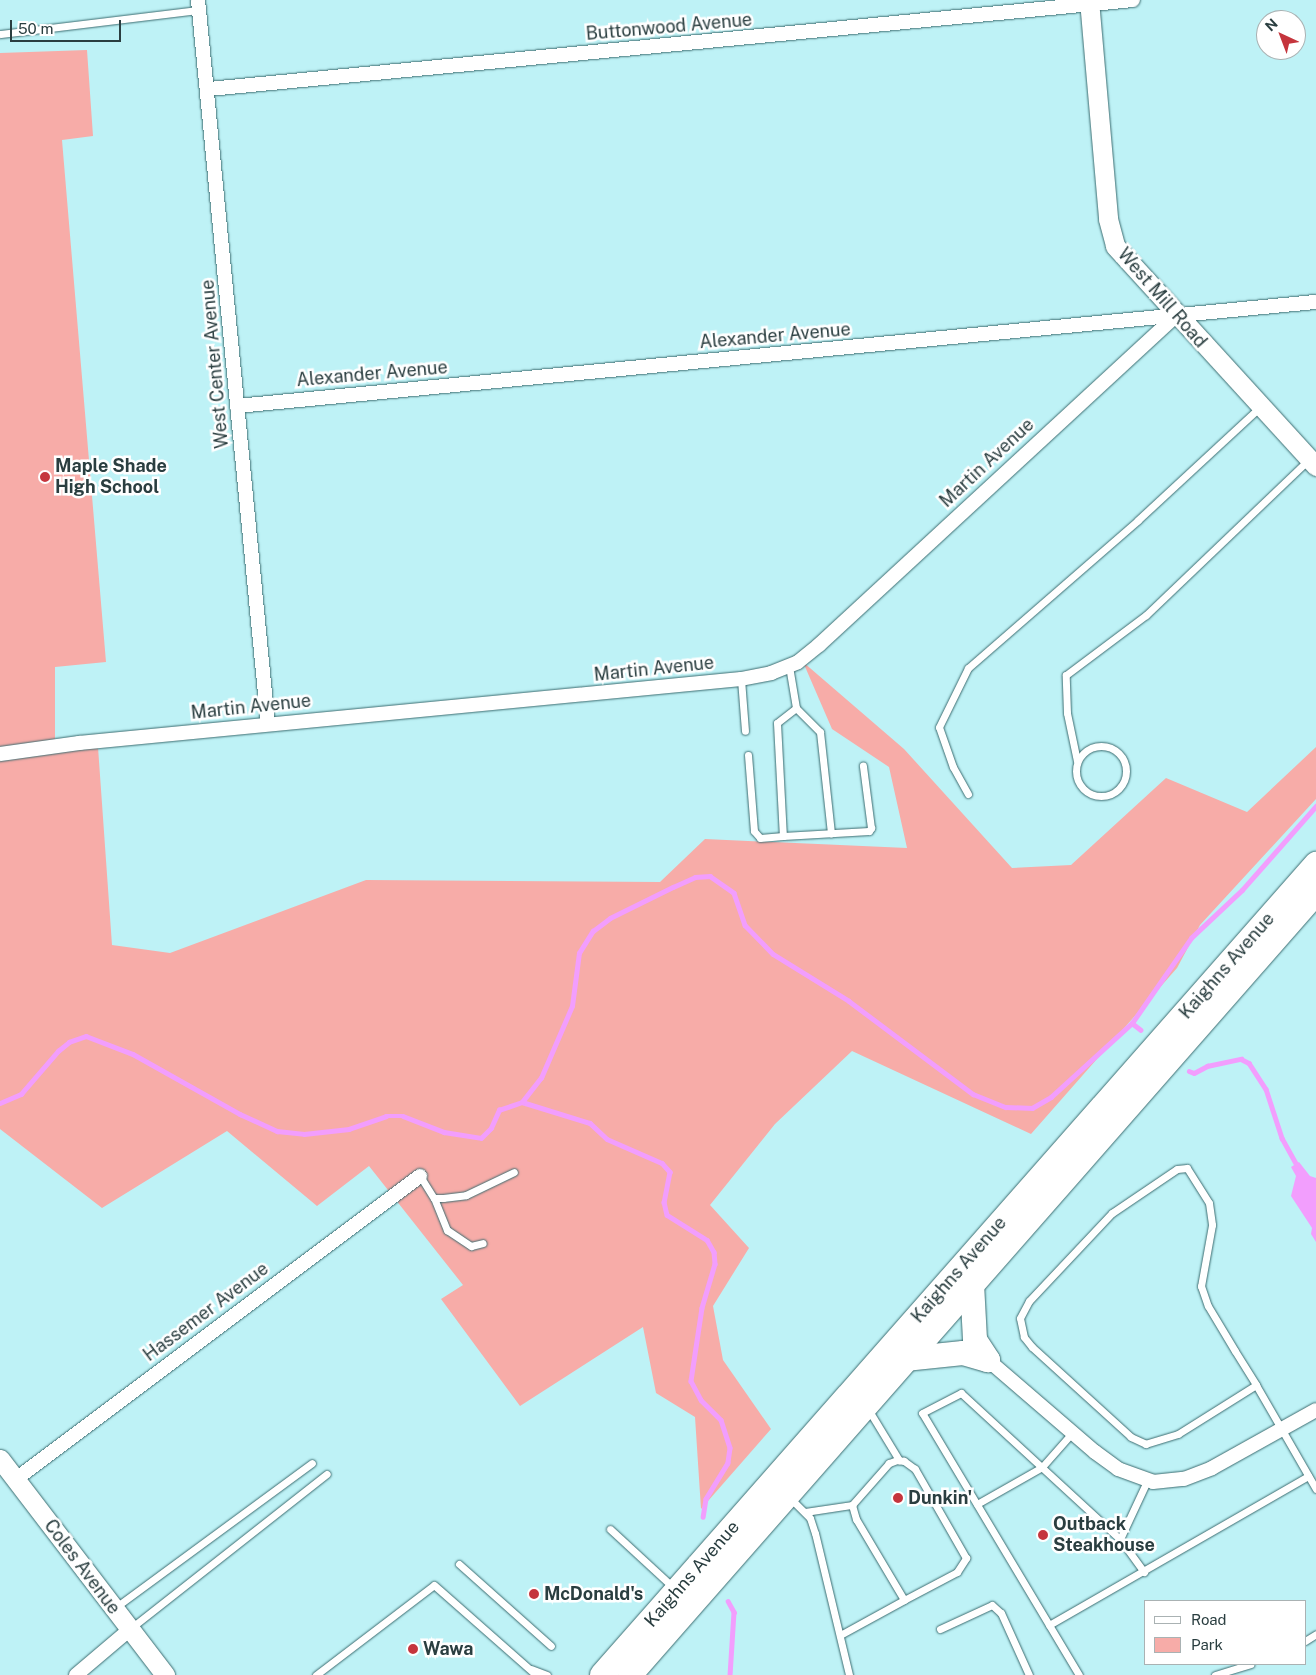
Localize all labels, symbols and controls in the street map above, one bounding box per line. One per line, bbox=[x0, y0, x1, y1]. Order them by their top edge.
street label: Buttonwood Avenue bbox=[585, 9, 753, 45]
scale bar bbox=[12, 10, 124, 42]
north arrow bbox=[1256, 10, 1306, 60]
text: N bbox=[1262, 15, 1281, 34]
text: 50 m bbox=[18, 20, 53, 37]
street label: West Mill Road bbox=[1113, 244, 1211, 352]
street label: West Center Avenue bbox=[197, 279, 233, 449]
street label: Alexander Avenue bbox=[699, 319, 851, 353]
street label: Alexander Avenue bbox=[296, 357, 448, 391]
street label: Martin Avenue bbox=[935, 414, 1039, 512]
place label: Maple Shade High School bbox=[55, 456, 167, 498]
marker: Maple Shade High School bbox=[39, 471, 51, 483]
street label: Martin Avenue bbox=[593, 652, 715, 686]
street label: Martin Avenue bbox=[190, 690, 312, 724]
street label: Kaighns Avenue bbox=[1175, 908, 1279, 1024]
street label: Kaighns Avenue bbox=[907, 1212, 1011, 1328]
street label: Hassemer Avenue bbox=[139, 1258, 273, 1366]
place label: Dunkin' bbox=[908, 1487, 972, 1509]
marker: Dunkin' bbox=[892, 1492, 904, 1504]
place label: Outback Steakhouse bbox=[1053, 1514, 1155, 1556]
street label: Coles Avenue bbox=[39, 1515, 125, 1619]
street label: Kaighns Avenue bbox=[640, 1516, 744, 1632]
marker: Outback Steakhouse bbox=[1037, 1529, 1049, 1541]
place label: McDonald's bbox=[544, 1583, 643, 1605]
marker: McDonald's bbox=[528, 1588, 540, 1600]
legend bbox=[1144, 1600, 1306, 1665]
text: Road bbox=[1191, 1611, 1227, 1628]
text: Park bbox=[1191, 1636, 1223, 1653]
place label: Wawa bbox=[423, 1638, 473, 1660]
marker: Wawa bbox=[407, 1643, 419, 1655]

